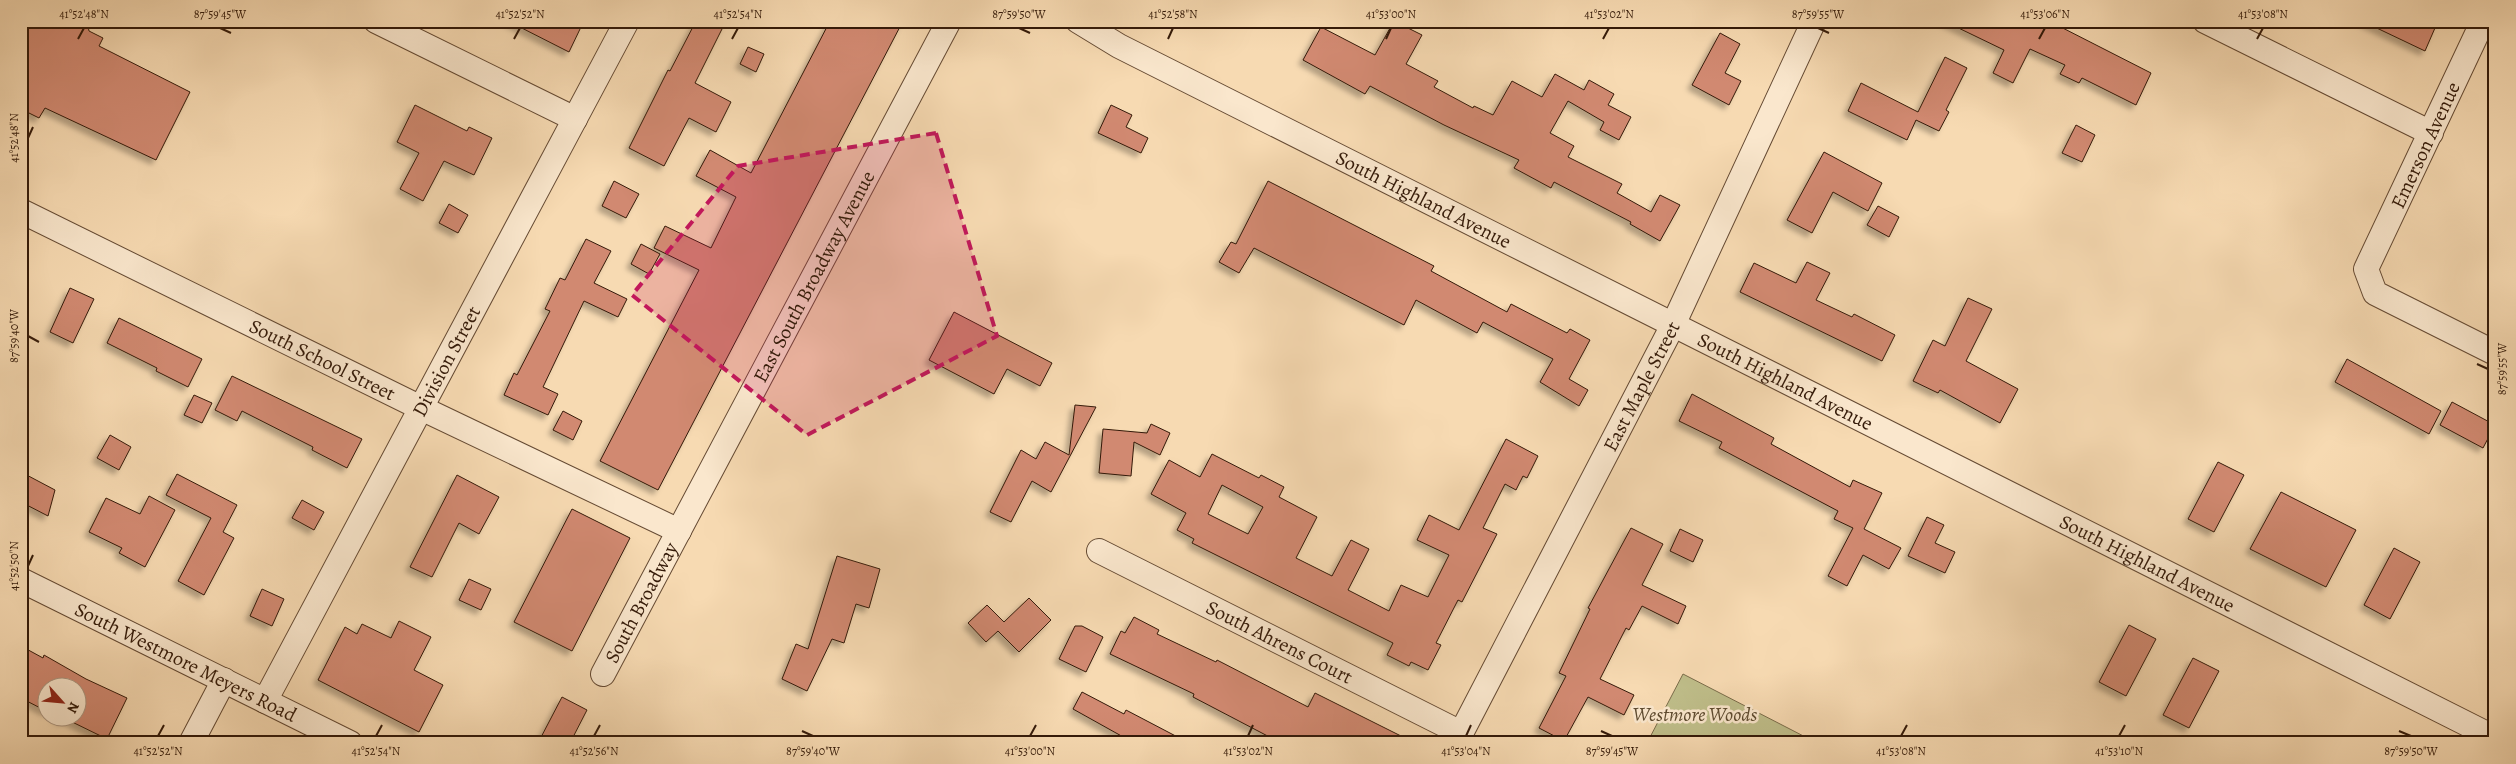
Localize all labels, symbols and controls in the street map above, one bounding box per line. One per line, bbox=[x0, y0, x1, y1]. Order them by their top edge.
text: 41°52'48"N bbox=[59, 6, 109, 22]
text: 87°59'45"W bbox=[194, 6, 247, 22]
text: 41°52'52"N bbox=[495, 6, 545, 22]
text: 41°52'54"N bbox=[714, 6, 763, 22]
text: 87°59'50"W bbox=[992, 6, 1047, 22]
text: 41°52'58"N bbox=[1148, 6, 1198, 22]
text: 41°53'00"N bbox=[1366, 6, 1417, 22]
text: 41°53'02"N bbox=[1584, 6, 1634, 22]
text: 87°59'55"W bbox=[1792, 6, 1845, 22]
text: 41°53'06"N bbox=[2020, 6, 2070, 22]
text: 41°53'08"N bbox=[2238, 6, 2288, 22]
street label: Emerson Avenue bbox=[2384, 77, 2467, 213]
text: 41°52'48"N bbox=[6, 113, 22, 163]
street label: South Highland Avenue bbox=[1331, 144, 1516, 255]
street label: East South Broadway Avenue bbox=[747, 166, 881, 387]
street label: Division Street bbox=[406, 301, 487, 422]
text: 87°59'40"W bbox=[6, 308, 22, 363]
street label: South School Street bbox=[245, 313, 400, 407]
street label: East Maple Street bbox=[1597, 316, 1687, 456]
street label: South Highland Avenue bbox=[1693, 326, 1878, 437]
text: 87°59'55"W bbox=[2494, 342, 2510, 395]
street label: South Highland Avenue bbox=[2055, 508, 2239, 619]
street label: South Broadway bbox=[598, 537, 685, 668]
text: 41°52'50"N bbox=[6, 541, 22, 591]
street label: South Ahrens Court bbox=[1201, 594, 1358, 691]
street label: South Westmore Meyers Road bbox=[70, 596, 301, 729]
north arrow bbox=[38, 676, 88, 726]
text: N bbox=[62, 699, 84, 717]
park label: Westmore Woods bbox=[1633, 701, 1758, 728]
text: 41°52'52"N bbox=[133, 743, 183, 759]
text: 41°52'54"N bbox=[352, 743, 401, 759]
text: 41°52'56"N bbox=[569, 743, 619, 759]
text: 87°59'40"W bbox=[786, 743, 841, 759]
text: 41°53'00"N bbox=[1005, 743, 1056, 759]
text: 41°53'02"N bbox=[1223, 743, 1273, 759]
text: 41°53'04"N bbox=[1441, 743, 1491, 759]
text: 87°59'45"W bbox=[1586, 743, 1639, 759]
text: 41°53'08"N bbox=[1876, 743, 1926, 759]
text: 41°53'10"N bbox=[2095, 743, 2143, 759]
text: 87°59'50"W bbox=[2384, 743, 2439, 759]

